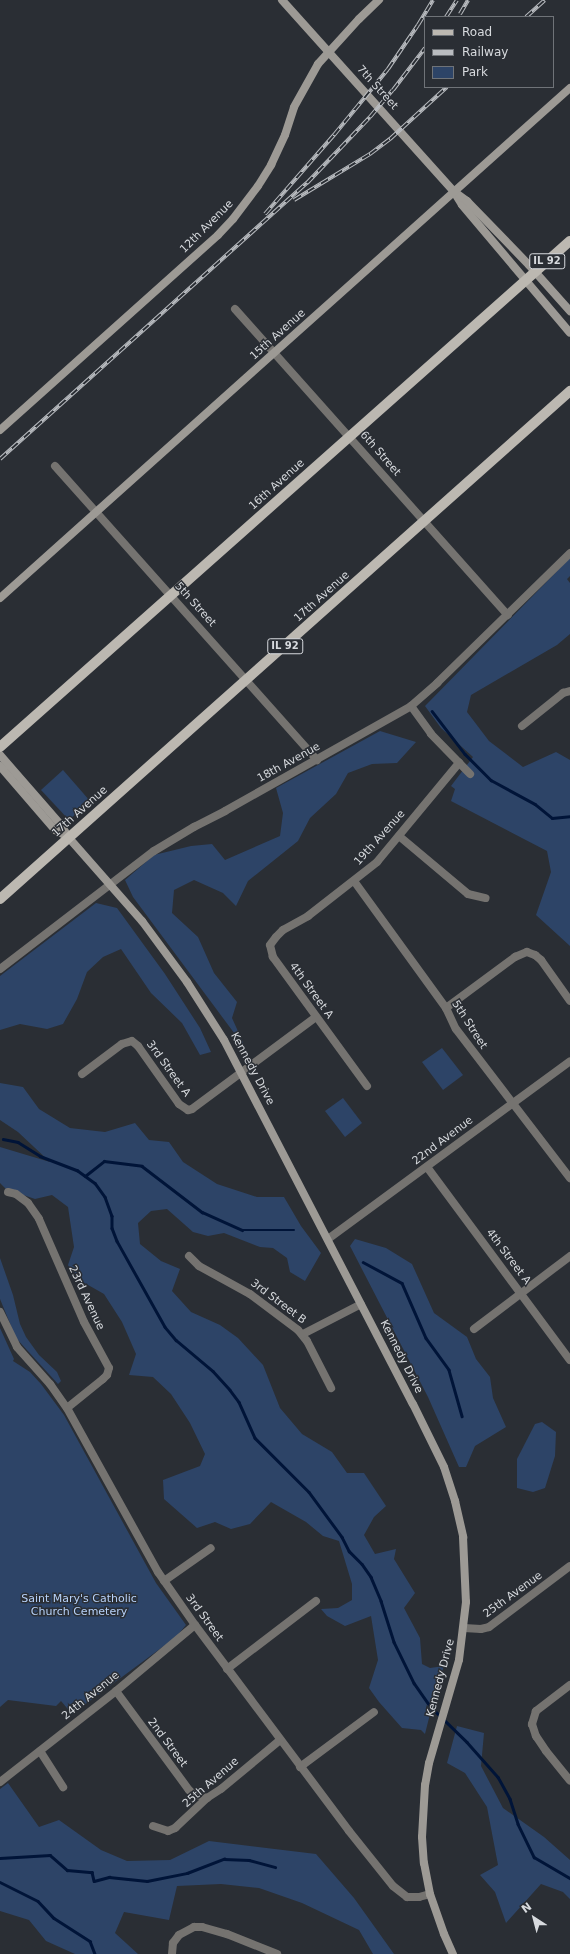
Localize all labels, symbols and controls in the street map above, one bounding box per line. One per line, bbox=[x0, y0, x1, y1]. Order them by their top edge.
legend bbox=[424, 16, 554, 88]
text: Road bbox=[462, 25, 492, 39]
text: Railway bbox=[462, 45, 508, 59]
street label: 7th Street bbox=[354, 63, 400, 113]
text: Park bbox=[462, 65, 488, 79]
street label: 12th Avenue bbox=[178, 198, 236, 256]
road number: IL 92 bbox=[529, 253, 565, 269]
street label: 15th Avenue bbox=[248, 307, 308, 363]
street label: 6th Street bbox=[357, 429, 403, 479]
street label: 16th Avenue bbox=[247, 457, 307, 513]
street label: 17th Avenue bbox=[292, 569, 352, 625]
street label: 5th Street bbox=[172, 580, 218, 630]
road number: IL 92 bbox=[267, 638, 303, 654]
street label: 18th Avenue bbox=[255, 740, 323, 786]
street label: 17th Avenue bbox=[50, 784, 110, 840]
street label: 19th Avenue bbox=[352, 808, 408, 868]
street label: 4th Street A bbox=[286, 960, 336, 1022]
street label: 5th Street bbox=[448, 998, 490, 1052]
street label: Kennedy Drive bbox=[227, 1030, 277, 1108]
street label: 3rd Street A bbox=[143, 1038, 193, 1100]
street label: 22nd Avenue bbox=[410, 1114, 476, 1168]
street label: 4th Street A bbox=[483, 1227, 533, 1287]
street label: 23rd Avenue bbox=[65, 1264, 107, 1332]
street label: 3rd Street B bbox=[248, 1277, 308, 1327]
street label: Kennedy Drive bbox=[377, 1318, 425, 1396]
street label: 25th Avenue bbox=[481, 1569, 545, 1621]
street label: 3rd Street bbox=[182, 1592, 226, 1644]
park label: Saint Mary's Catholic Church Cemetery bbox=[21, 1593, 137, 1619]
street label: Kennedy Drive bbox=[424, 1637, 458, 1719]
street label: 24th Avenue bbox=[60, 1669, 122, 1723]
street label: 2nd Street bbox=[144, 1716, 190, 1770]
street label: 25th Avenue bbox=[180, 1755, 242, 1811]
north arrow bbox=[514, 1898, 554, 1938]
text: N bbox=[519, 1900, 534, 1916]

